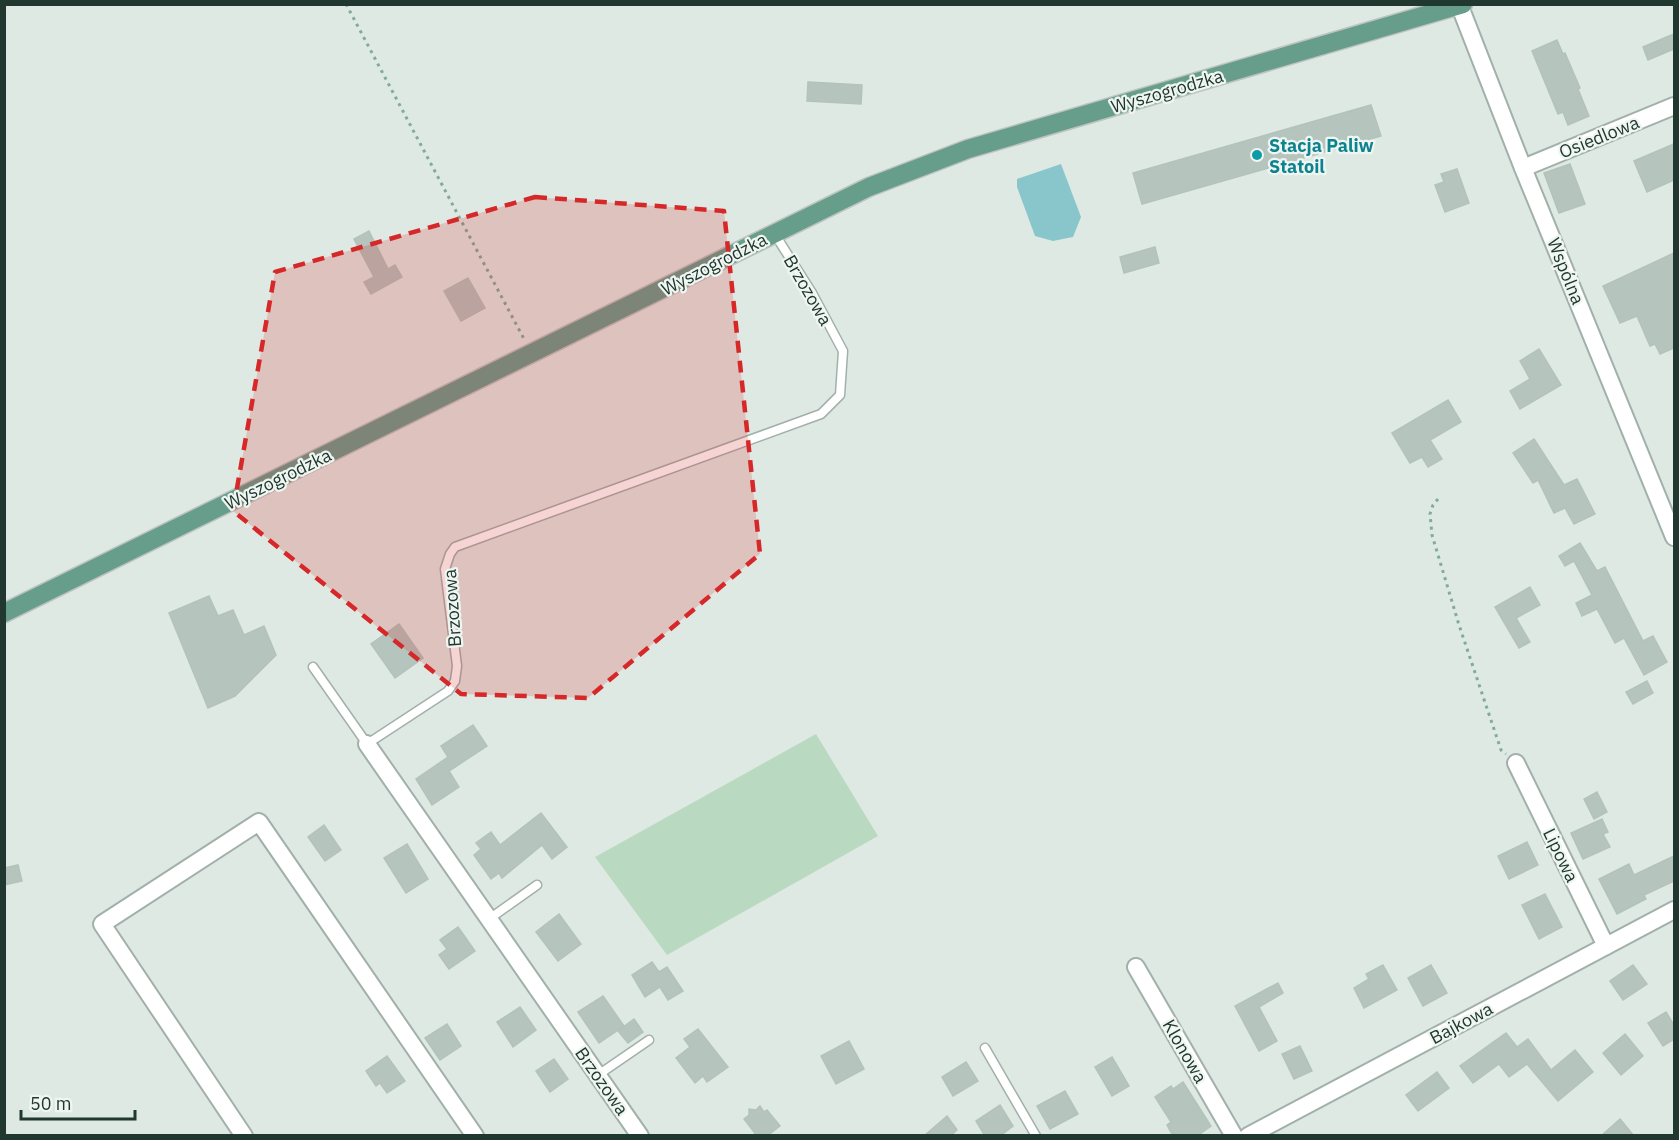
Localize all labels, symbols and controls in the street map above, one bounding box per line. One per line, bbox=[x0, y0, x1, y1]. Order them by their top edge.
street label: Wyszogrodzka bbox=[1108, 64, 1226, 118]
street label: Osiedlowa bbox=[1556, 110, 1643, 163]
place label: Stacja Paliw Statoil bbox=[1269, 134, 1374, 178]
marker: Stacja Paliw Statoil bbox=[1250, 148, 1264, 162]
street label: Wyszogrodzka bbox=[657, 227, 771, 301]
street label: Wspólna bbox=[1542, 234, 1590, 308]
street label: Brzozowa bbox=[779, 250, 838, 330]
street label: Wyszogrodzka bbox=[221, 443, 335, 515]
street label: Brzozowa bbox=[438, 568, 466, 648]
street label: Lipowa bbox=[1538, 824, 1584, 886]
street label: Bajkowa bbox=[1425, 997, 1497, 1049]
street label: Klonowa bbox=[1158, 1015, 1213, 1087]
street label: Brzozowa bbox=[570, 1042, 634, 1120]
scale bar bbox=[21, 1083, 135, 1121]
text: 50 m bbox=[30, 1092, 72, 1115]

